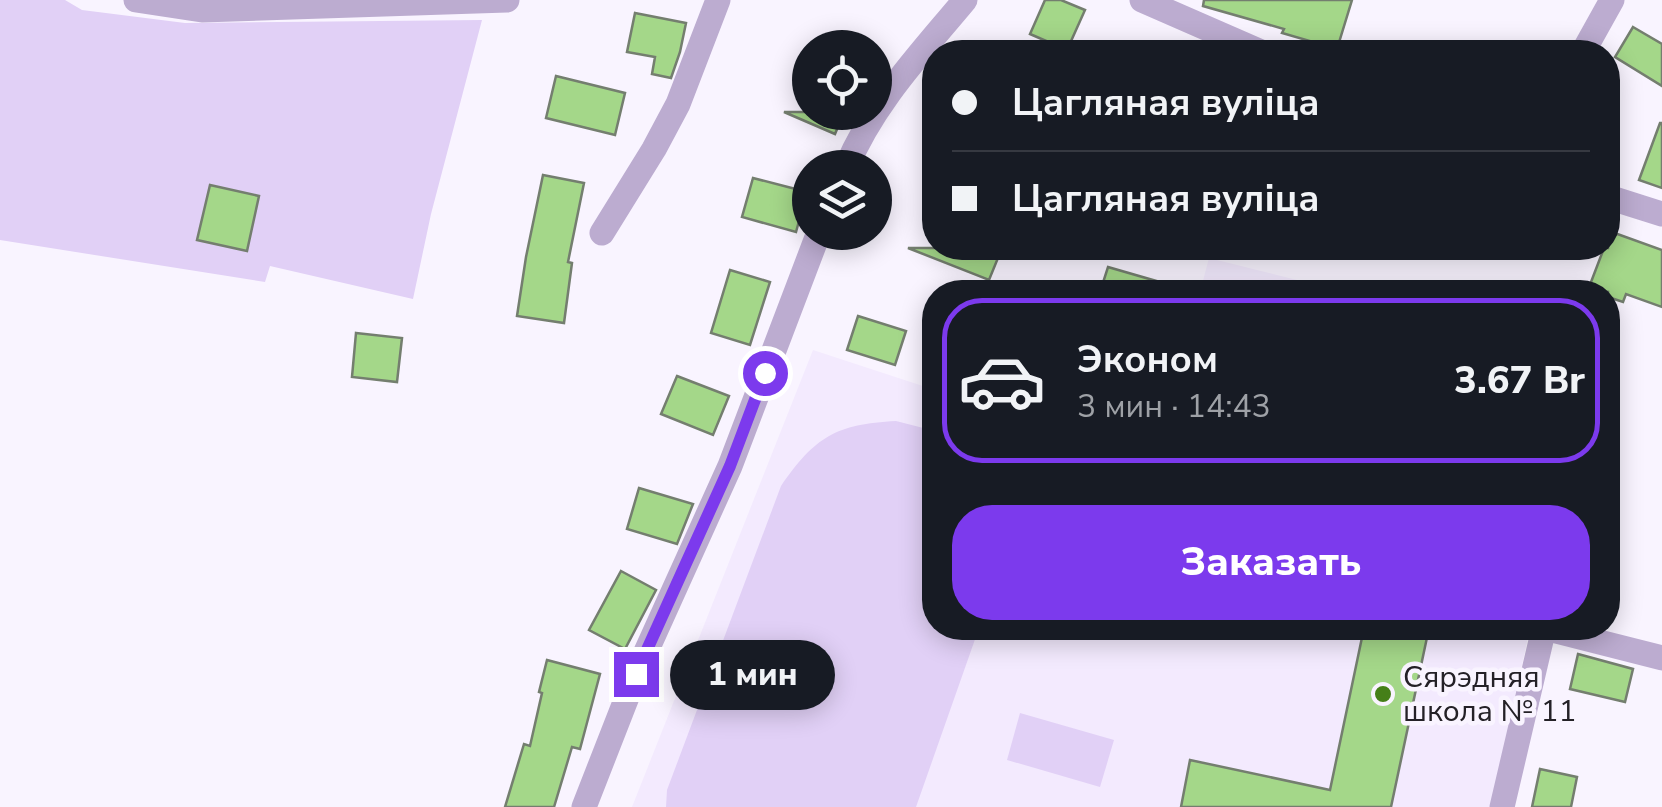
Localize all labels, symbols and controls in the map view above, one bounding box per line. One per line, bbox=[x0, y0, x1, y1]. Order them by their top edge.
map controls bbox=[792, 30, 892, 250]
button: locate bbox=[792, 30, 892, 130]
text: Цагляная вуліца bbox=[1012, 77, 1320, 128]
button: layers bbox=[792, 150, 892, 250]
text: Цагляная вуліца bbox=[1012, 173, 1320, 224]
text: Эконом bbox=[1077, 334, 1218, 385]
icon: car bbox=[957, 336, 1047, 426]
route start bbox=[743, 351, 788, 396]
text: 3.67 Br bbox=[1454, 355, 1585, 406]
text: 3 мин · 14:43 bbox=[1077, 385, 1271, 428]
button: Заказать bbox=[952, 505, 1590, 620]
callout: 1 мин bbox=[671, 639, 836, 709]
route end bbox=[614, 652, 659, 697]
text: 1 мин bbox=[707, 653, 798, 696]
place label: Сярэдняя школа № 11 bbox=[1403, 657, 1577, 732]
marker: Сярэдняя школа № 11 bbox=[1372, 683, 1394, 705]

